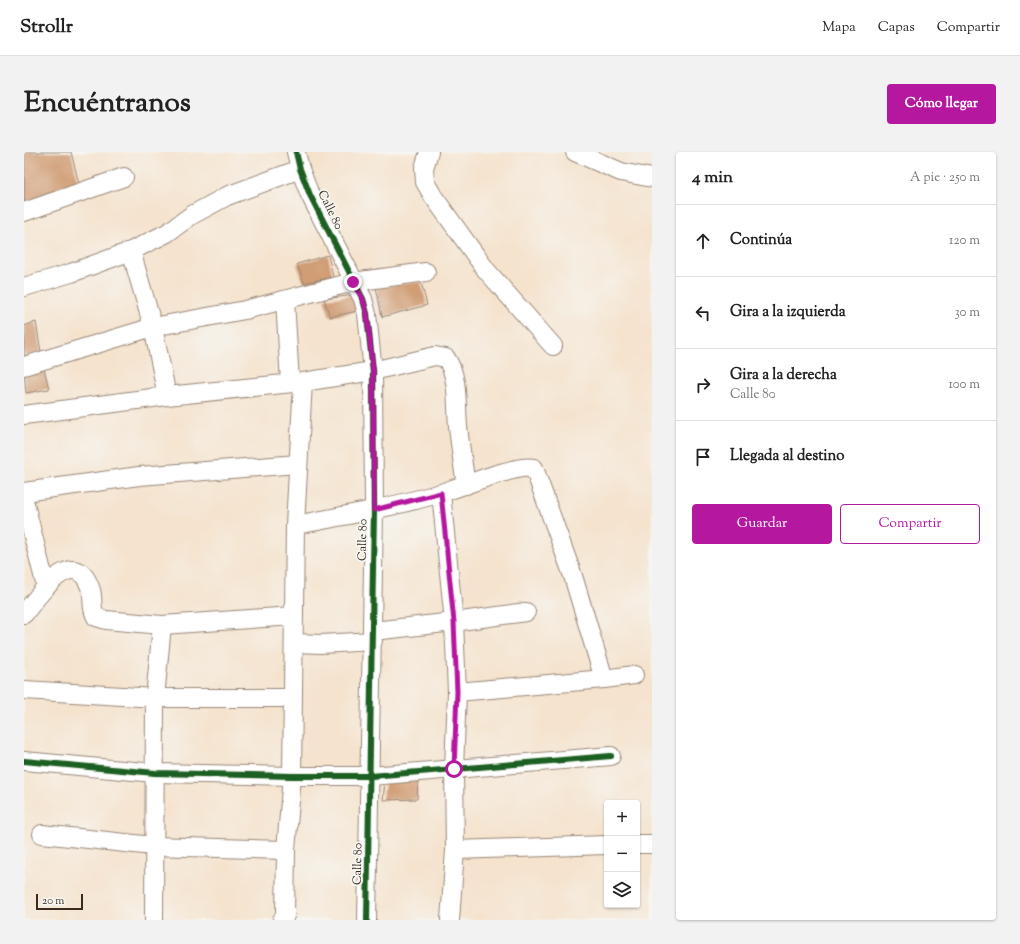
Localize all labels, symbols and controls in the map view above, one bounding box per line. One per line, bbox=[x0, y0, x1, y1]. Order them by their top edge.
text: Strollr bbox=[20, 14, 73, 41]
text: Mapa bbox=[822, 18, 856, 38]
text: Capas bbox=[878, 18, 915, 38]
text: Compartir bbox=[937, 18, 1000, 38]
text: Encuéntranos bbox=[24, 84, 191, 124]
button: Cómo llegar bbox=[887, 84, 996, 124]
text: 4 min bbox=[692, 166, 733, 190]
text: A pie · 250 m bbox=[910, 169, 980, 187]
street label: Calle 80 bbox=[313, 187, 347, 233]
icon: ahead bbox=[692, 230, 714, 252]
text: Continúa bbox=[730, 230, 792, 251]
text: 120 m bbox=[949, 232, 980, 250]
route end bbox=[344, 273, 362, 291]
icon: left bbox=[692, 302, 714, 324]
text: Gira a la izquierda bbox=[730, 302, 846, 323]
text: 30 m bbox=[954, 304, 980, 322]
text: Gira a la derecha bbox=[730, 365, 837, 386]
icon: right bbox=[692, 374, 714, 396]
text: 100 m bbox=[948, 376, 980, 394]
text: Calle 80 bbox=[730, 386, 776, 404]
icon: arrive bbox=[692, 446, 714, 468]
text: Llegada al destino bbox=[730, 446, 845, 467]
button: Guardar bbox=[692, 504, 832, 544]
button: Compartir bbox=[840, 504, 980, 544]
street label: Calle 80 bbox=[354, 519, 372, 561]
route start bbox=[445, 760, 463, 778]
map controls bbox=[604, 800, 640, 908]
button: + bbox=[604, 800, 640, 836]
button: − bbox=[604, 836, 640, 872]
street label: Calle 80 bbox=[349, 843, 367, 885]
button: layers bbox=[604, 872, 640, 908]
scale bar bbox=[36, 892, 83, 911]
text: 20 m bbox=[42, 893, 64, 909]

